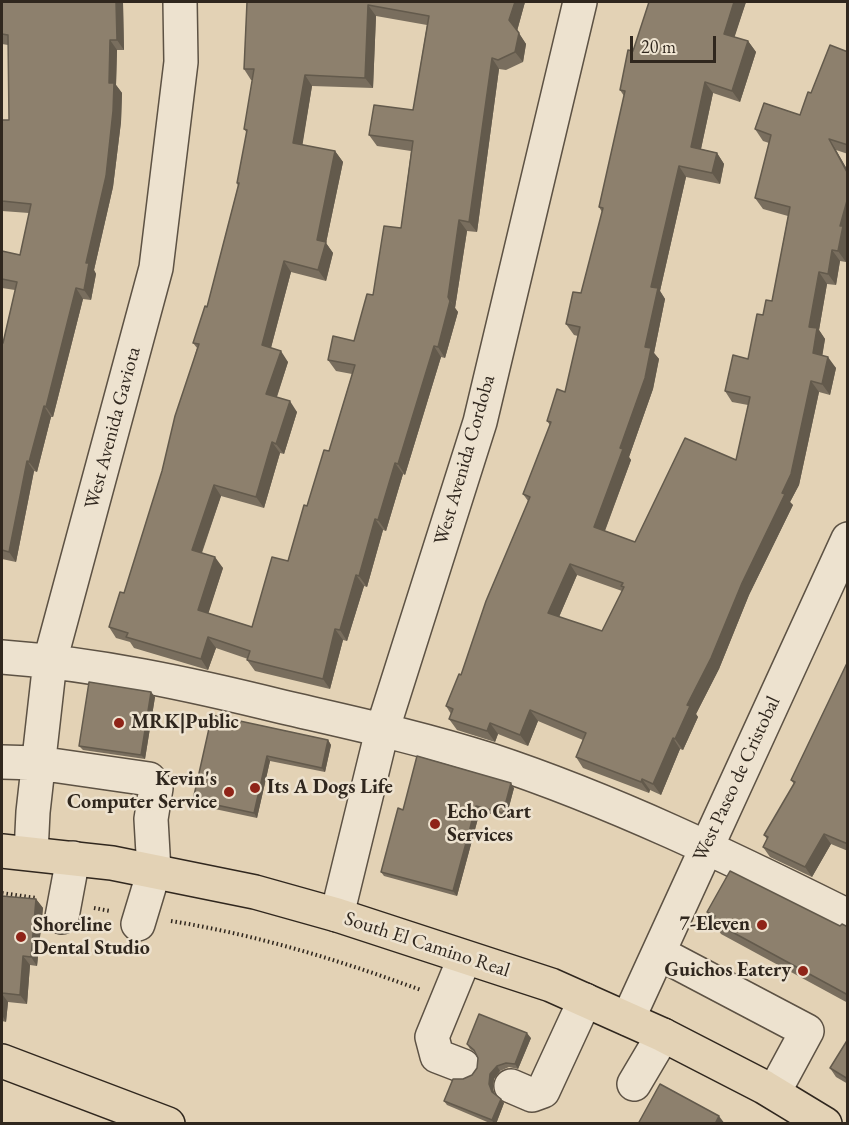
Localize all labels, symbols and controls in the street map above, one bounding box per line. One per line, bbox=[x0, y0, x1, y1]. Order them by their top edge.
scale bar bbox=[633, 24, 718, 62]
text: 20 m bbox=[641, 35, 676, 58]
street label: West Avenida Gaviota bbox=[80, 344, 146, 512]
street label: West Avenida Cordoba bbox=[429, 372, 501, 548]
street label: West Paseo de Cristobal bbox=[688, 692, 786, 866]
place label: MRK|Public bbox=[131, 711, 239, 735]
marker: MRK|Public bbox=[112, 716, 126, 730]
place label: Kevin's Computer Service bbox=[67, 768, 217, 815]
place label: Its A Dogs Life bbox=[267, 776, 393, 800]
marker: Its A Dogs Life bbox=[248, 781, 262, 795]
marker: Kevin's Computer Service bbox=[222, 785, 236, 799]
place label: Echo Cart Services bbox=[447, 801, 531, 848]
marker: Echo Cart Services bbox=[428, 817, 442, 831]
street label: South El Camino Real bbox=[341, 907, 513, 983]
place label: 7-Eleven bbox=[679, 913, 750, 937]
place label: Shoreline Dental Studio bbox=[33, 914, 150, 961]
marker: 7-Eleven bbox=[755, 918, 769, 932]
marker: Shoreline Dental Studio bbox=[14, 930, 28, 944]
place label: Guichos Eatery bbox=[665, 959, 791, 983]
marker: Guichos Eatery bbox=[796, 964, 810, 978]

